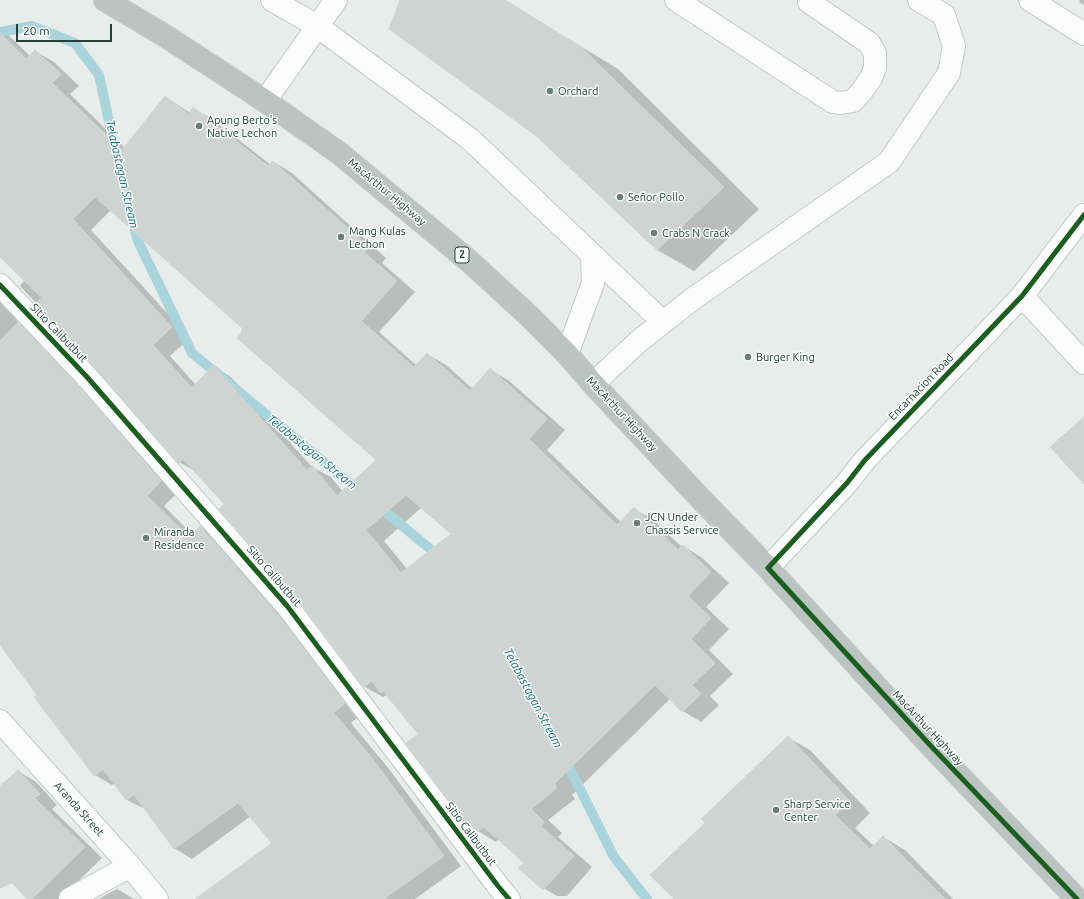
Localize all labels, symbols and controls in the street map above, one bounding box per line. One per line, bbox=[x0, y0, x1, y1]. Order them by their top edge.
scale bar bbox=[18, 16, 114, 42]
text: 20 m bbox=[23, 24, 50, 37]
place label: Orchard bbox=[558, 84, 598, 98]
marker: Orchard bbox=[545, 86, 555, 96]
place label: Apung Berto's Native Lechon bbox=[207, 113, 277, 139]
water label: Telabastagan Stream bbox=[102, 118, 142, 230]
marker: Apung Berto's Native Lechon bbox=[194, 121, 204, 131]
street label: MacArthur Highway bbox=[345, 156, 429, 228]
place label: Señor Pollo bbox=[628, 190, 684, 204]
marker: Señor Pollo bbox=[615, 192, 625, 202]
place label: Mang Kulas Lechon bbox=[349, 224, 406, 250]
place label: Crabs N Crack bbox=[662, 226, 730, 240]
marker: Crabs N Crack bbox=[649, 228, 659, 238]
marker: Mang Kulas Lechon bbox=[336, 232, 346, 242]
road number: 2 bbox=[455, 247, 469, 263]
street label: Sitio Calibutbut bbox=[28, 301, 90, 365]
place label: Burger King bbox=[756, 350, 815, 364]
street label: Encarnacion Road bbox=[886, 351, 956, 423]
marker: Burger King bbox=[743, 352, 753, 362]
street label: MacArthur Highway bbox=[584, 374, 660, 454]
water label: Telabastagan Stream bbox=[264, 411, 360, 493]
place label: JCN Under Chassis Service bbox=[645, 510, 719, 536]
marker: JCN Under Chassis Service bbox=[632, 518, 642, 528]
place label: Miranda Residence bbox=[154, 525, 204, 551]
marker: Miranda Residence bbox=[141, 533, 151, 543]
street label: Sitio Calibutbut bbox=[244, 543, 304, 609]
water label: Telabastagan Stream bbox=[501, 646, 565, 750]
street label: MacArthur Highway bbox=[890, 688, 966, 768]
street label: Aranda Street bbox=[51, 779, 107, 839]
place label: Sharp Service Center bbox=[784, 797, 850, 823]
street label: Sitio Calibutbut bbox=[443, 800, 499, 868]
marker: Sharp Service Center bbox=[771, 805, 781, 815]

